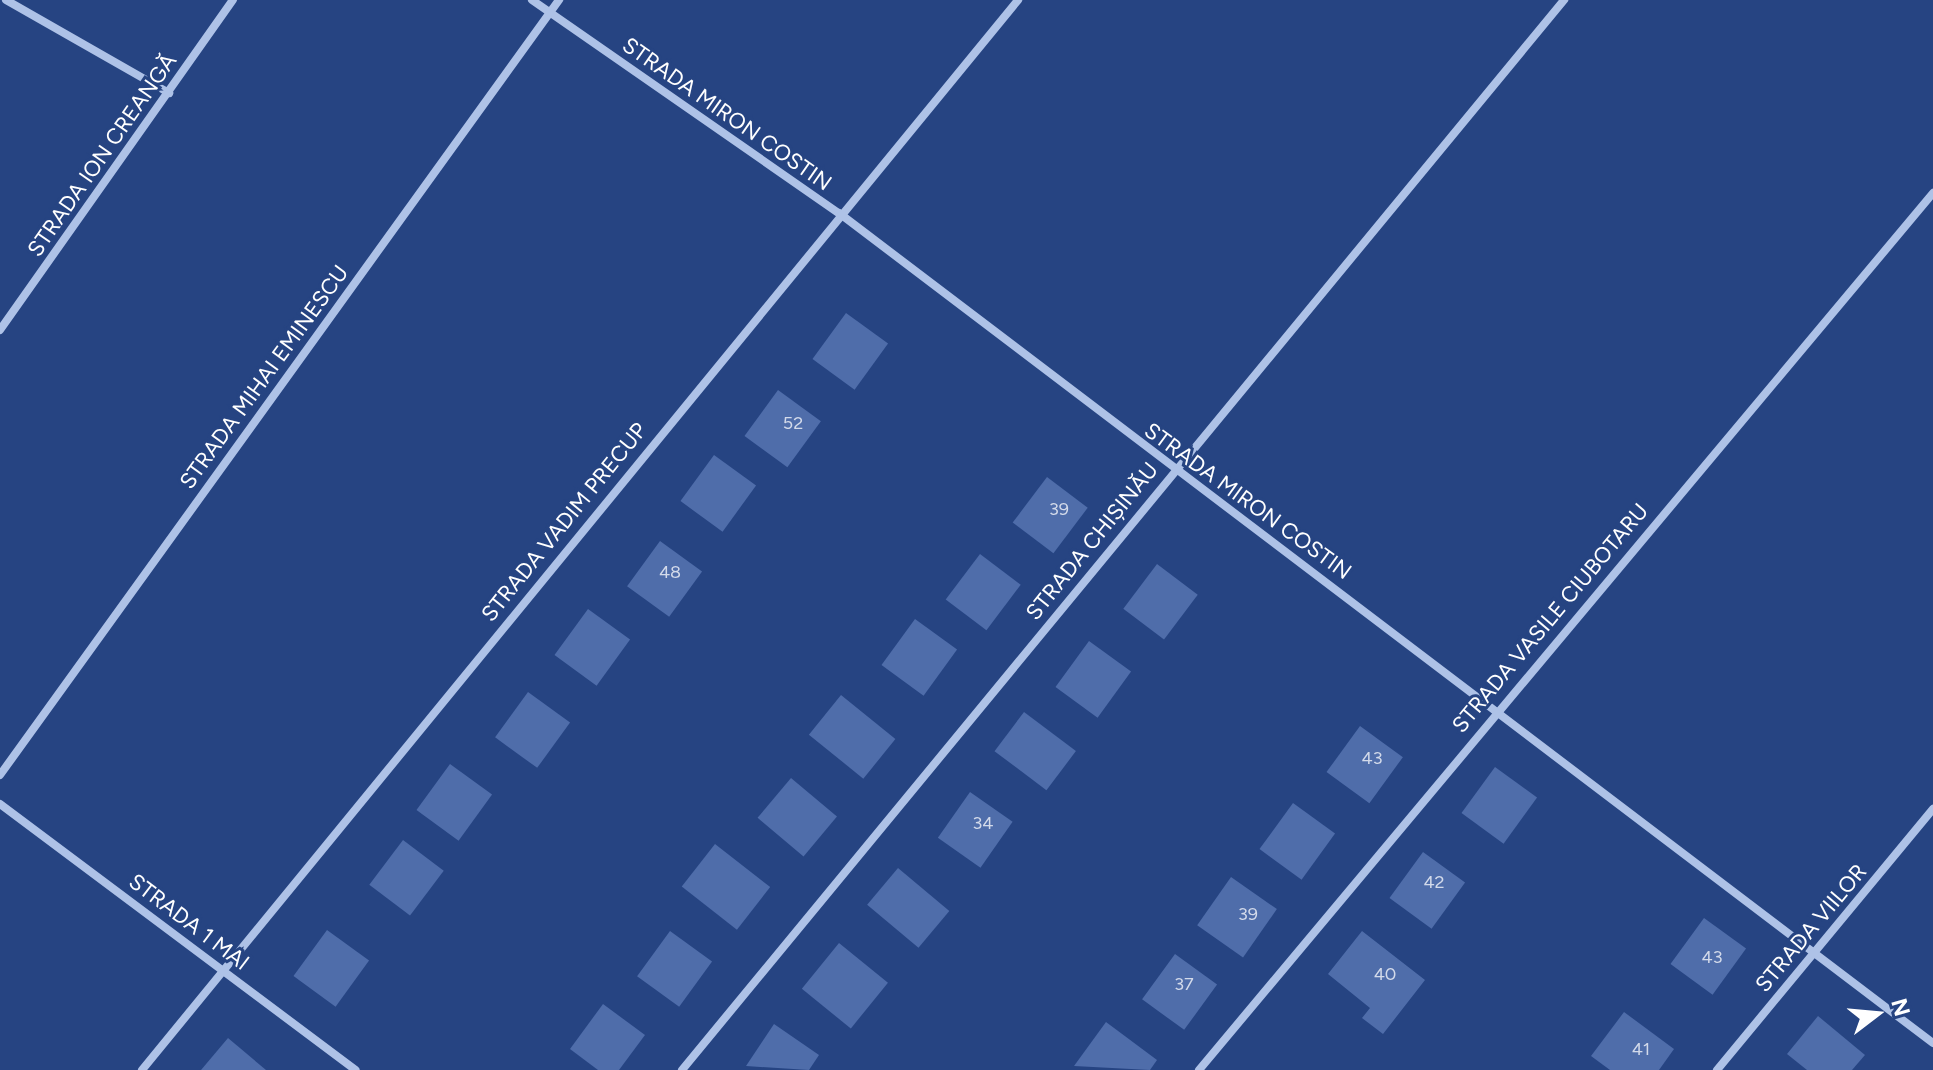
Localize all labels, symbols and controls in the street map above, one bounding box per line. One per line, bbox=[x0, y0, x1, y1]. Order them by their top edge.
street label: STRADA MIRON COSTIN bbox=[617, 32, 837, 196]
street label: STRADA ION CREANGĂ bbox=[22, 49, 182, 261]
street label: STRADA MIHAI EMINESCU bbox=[174, 260, 354, 494]
house number: 52 bbox=[783, 412, 803, 434]
street label: STRADA VADIM PRECUP bbox=[476, 417, 652, 627]
street label: STRADA MIRON COSTIN bbox=[1139, 417, 1357, 585]
street label: STRADA CHIȘINĂU bbox=[1020, 457, 1164, 625]
house number: 39 bbox=[1049, 498, 1069, 520]
street label: STRADA VASILE CIUBOTARU bbox=[1446, 498, 1654, 738]
house number: 48 bbox=[659, 561, 681, 583]
house number: 43 bbox=[1362, 747, 1382, 769]
house number: 34 bbox=[973, 812, 993, 834]
street label: STRADA VIILOR bbox=[1750, 859, 1872, 997]
street label: STRADA 1 MAI bbox=[124, 868, 254, 976]
house number: 42 bbox=[1423, 871, 1445, 893]
house number: 39 bbox=[1238, 903, 1258, 925]
house number: 43 bbox=[1702, 946, 1722, 968]
house number: 40 bbox=[1374, 963, 1396, 985]
house number: 37 bbox=[1174, 973, 1194, 995]
north arrow bbox=[1837, 974, 1917, 1054]
text: N bbox=[1885, 995, 1916, 1019]
house number: 41 bbox=[1632, 1038, 1650, 1060]

